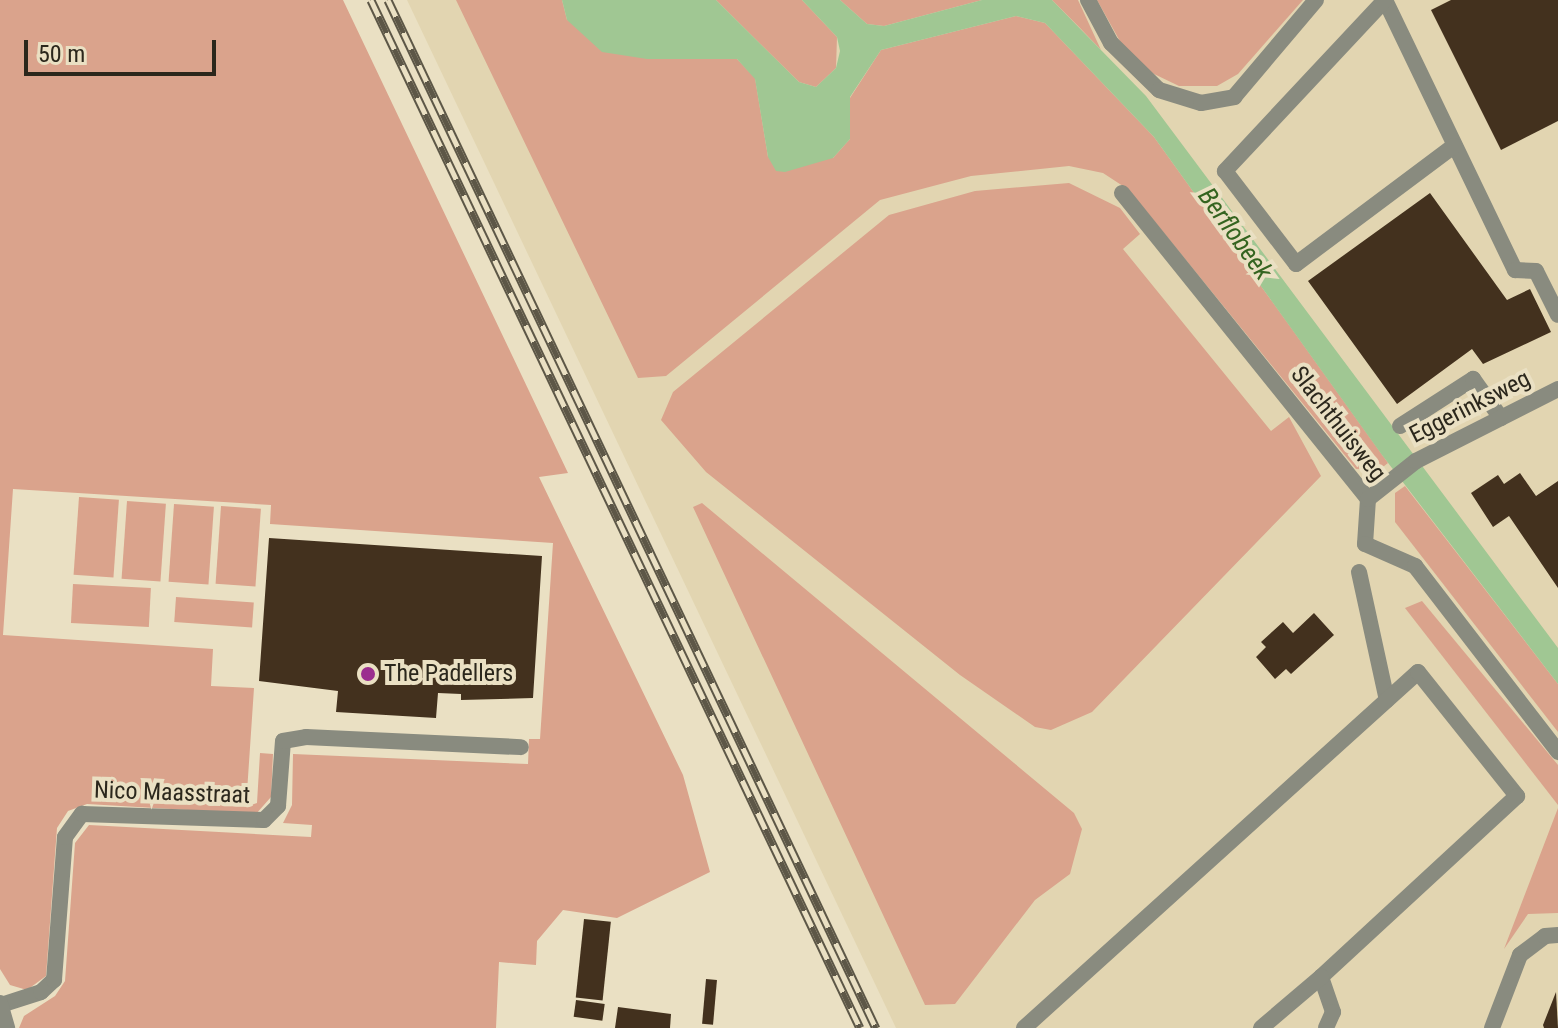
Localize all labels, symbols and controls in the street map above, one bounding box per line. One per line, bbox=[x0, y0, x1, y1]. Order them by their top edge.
scale bar bbox=[28, 24, 220, 74]
text: 50 m bbox=[38, 40, 85, 68]
water label: Berflobeek bbox=[1191, 182, 1279, 286]
street label: Slachthuisweg bbox=[1284, 361, 1392, 487]
street label: Eggerinksweg bbox=[1405, 364, 1535, 450]
place label: The Padellers bbox=[384, 660, 513, 688]
marker: The Padellers bbox=[359, 665, 377, 683]
street label: Nico Maasstraat bbox=[94, 776, 250, 810]

